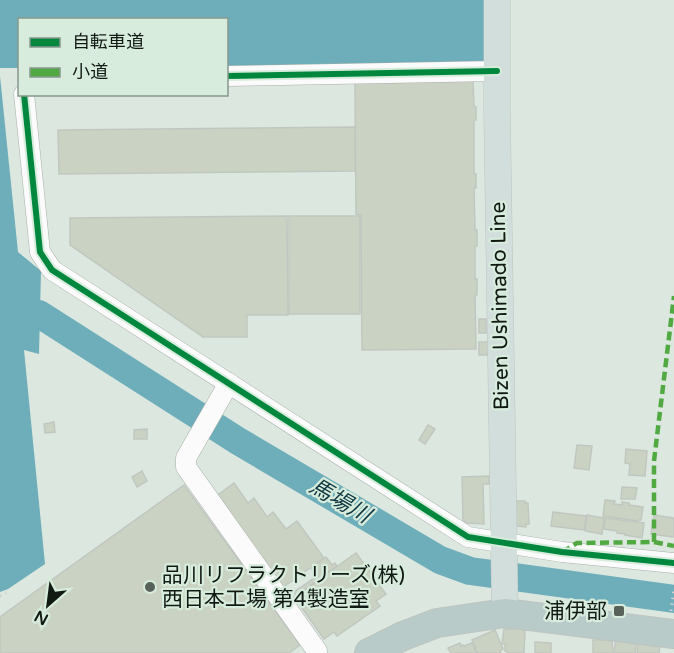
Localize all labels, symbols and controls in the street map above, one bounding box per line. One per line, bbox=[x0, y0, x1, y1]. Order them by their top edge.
legend bbox=[18, 18, 228, 96]
text: 自転車道 bbox=[72, 31, 144, 53]
text: 小道 bbox=[72, 61, 108, 83]
street label: Bizen Ushimado Line bbox=[486, 201, 514, 410]
water label: 馬場川 bbox=[305, 473, 377, 530]
place label: 品川リフラクトリーズ(株) 西日本工場 第4製造室 bbox=[162, 563, 405, 612]
north arrow bbox=[18, 575, 78, 635]
marker: 品川リフラクトリーズ(株) 西日本工場 第4製造室 bbox=[143, 580, 157, 594]
place label: 浦伊部 bbox=[544, 599, 607, 624]
marker: 浦伊部 bbox=[612, 604, 626, 618]
text: N bbox=[31, 606, 52, 629]

